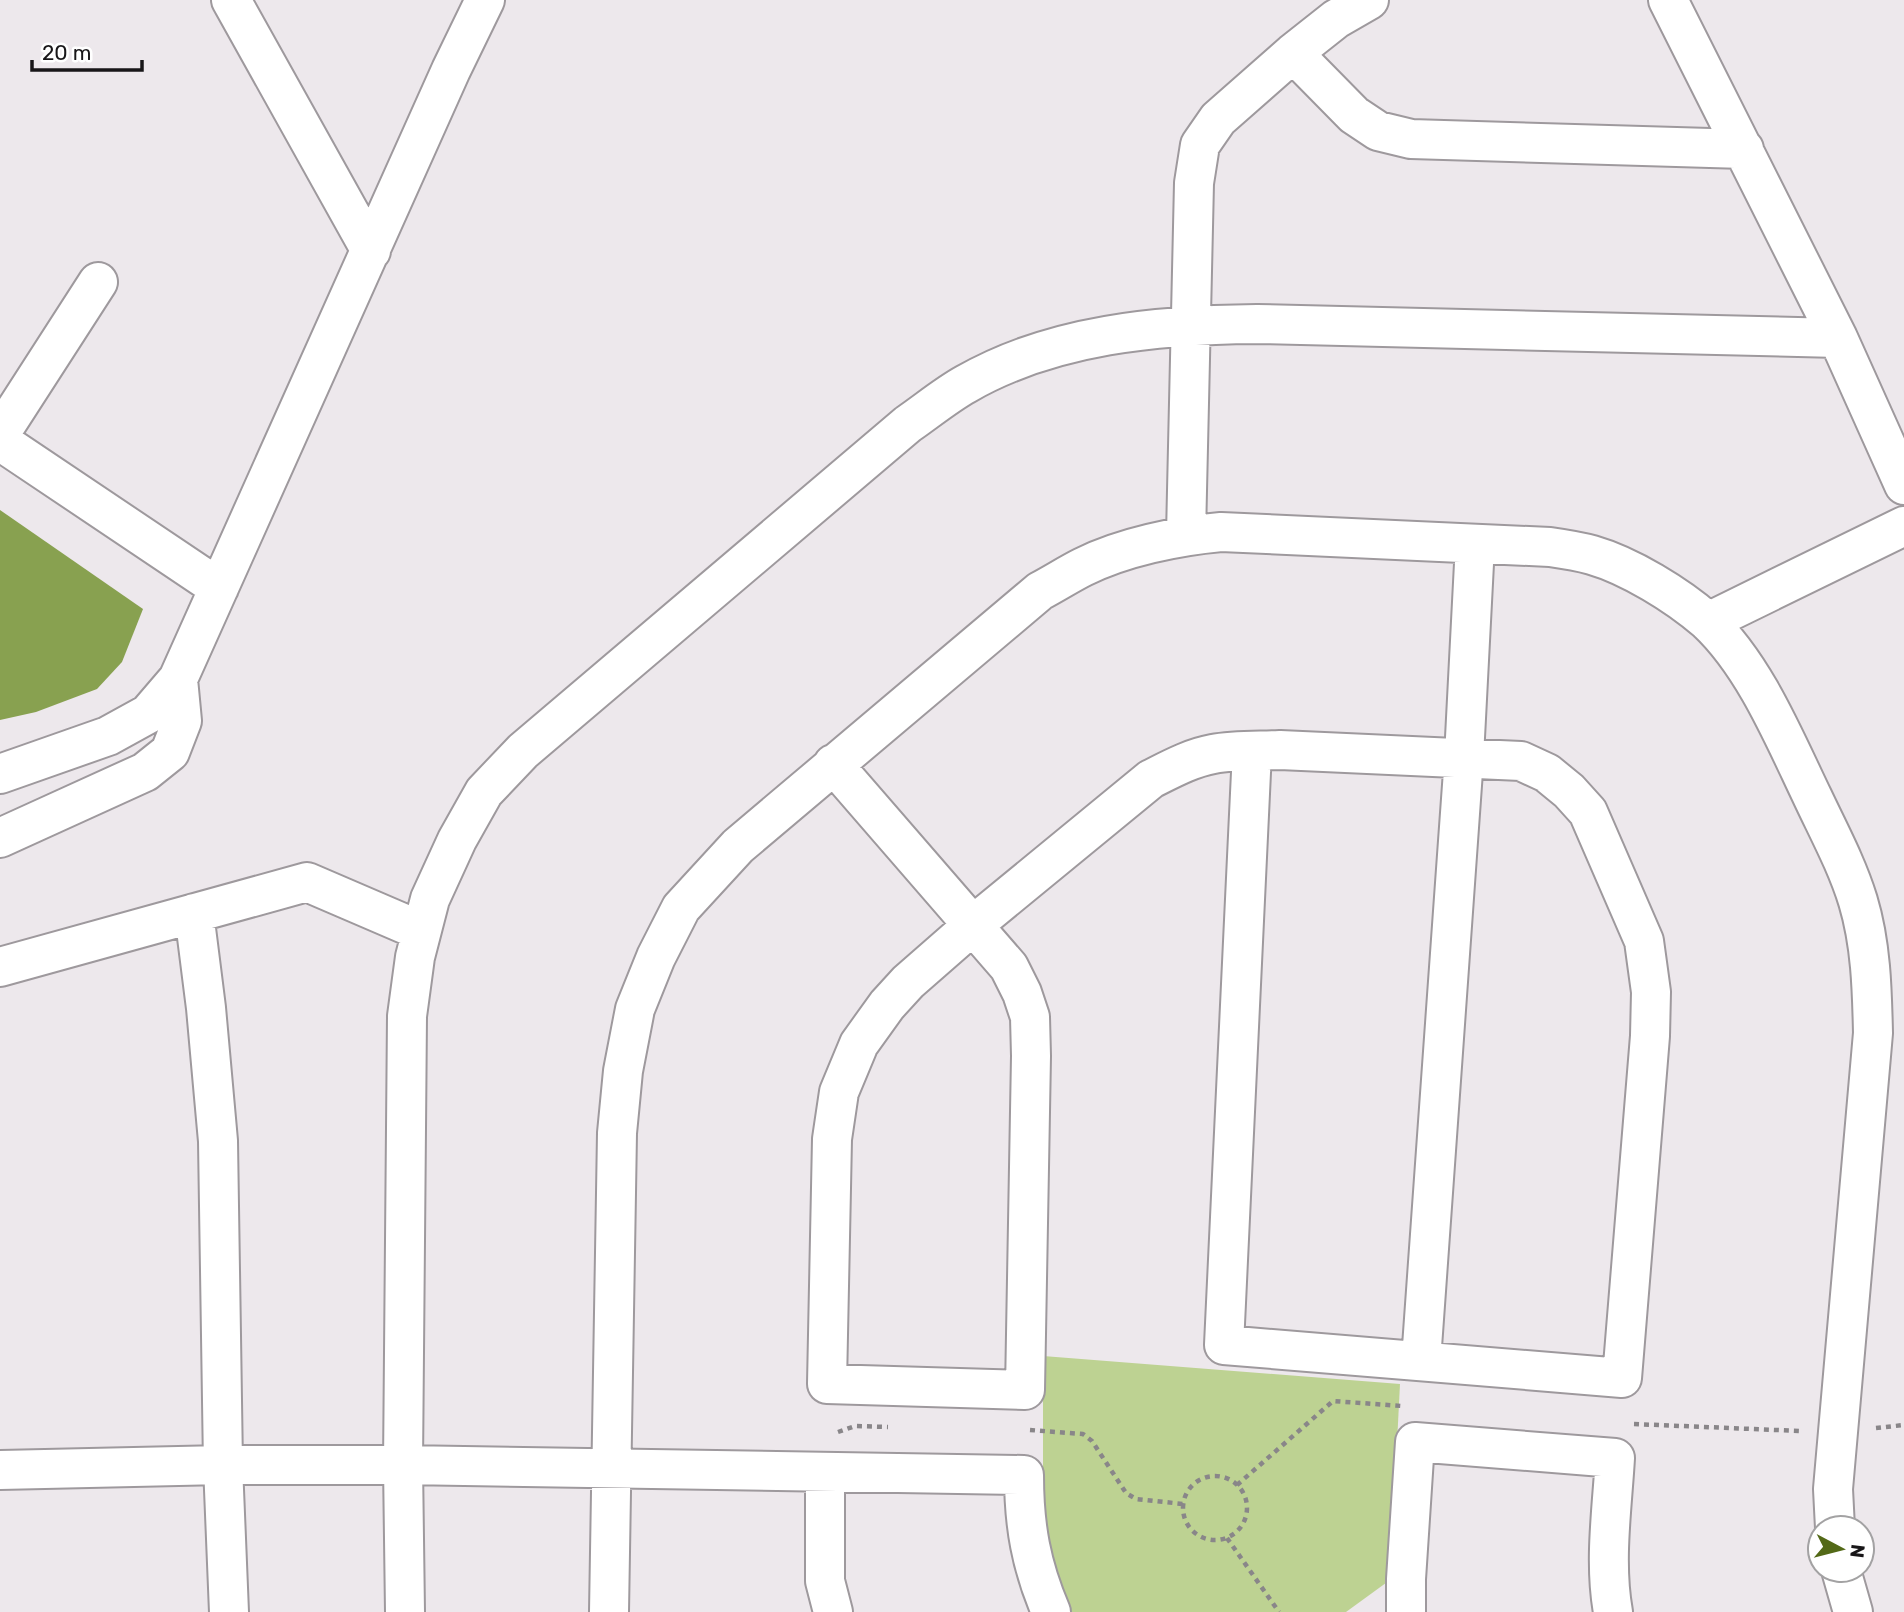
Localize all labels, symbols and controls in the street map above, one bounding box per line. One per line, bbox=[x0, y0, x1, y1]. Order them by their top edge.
scale bar bbox=[32, 28, 142, 72]
text: 20 m bbox=[42, 40, 91, 65]
north arrow bbox=[1806, 1514, 1876, 1584]
text: N bbox=[1845, 1543, 1870, 1559]

